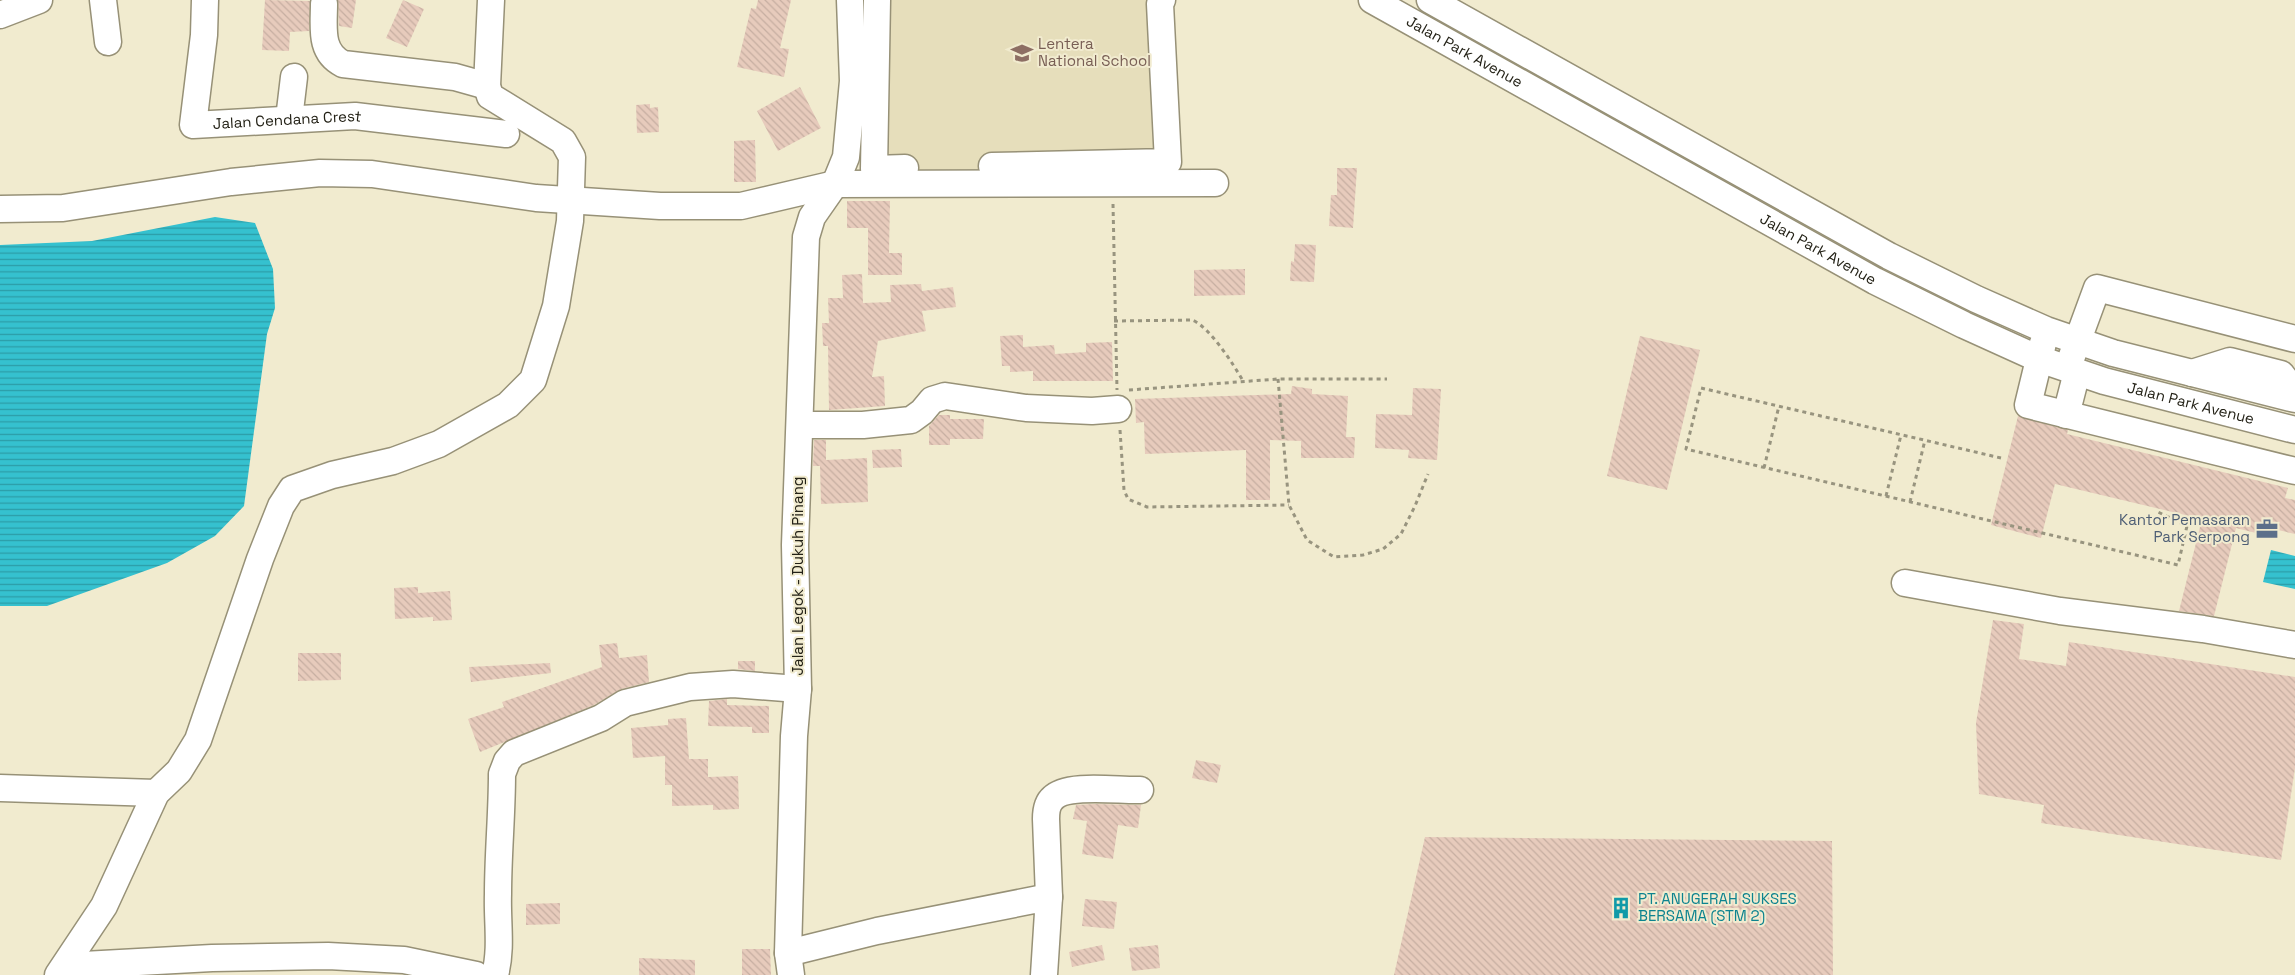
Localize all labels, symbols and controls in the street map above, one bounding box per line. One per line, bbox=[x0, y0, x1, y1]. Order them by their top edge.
street label: Jalan Park Avenue bbox=[1403, 11, 1526, 91]
place label: Lentera National School bbox=[1038, 34, 1151, 70]
school or university icon: Lentera National School bbox=[1009, 40, 1035, 66]
street label: Jalan Cendana Crest bbox=[212, 106, 363, 133]
street label: Jalan Park Avenue bbox=[1757, 209, 1880, 289]
street label: Jalan Park Avenue bbox=[2125, 377, 2257, 428]
street label: Jalan Legok - Dukuh Pinang bbox=[788, 477, 807, 675]
place label: Kantor Pemasaran Park Serpong bbox=[2119, 510, 2250, 546]
office icon: Kantor Pemasaran Park Serpong bbox=[2254, 516, 2280, 542]
place label: PT. ANUGERAH SUKSES BERSAMA (STM 2) bbox=[1638, 889, 1797, 926]
building icon: PT. ANUGERAH SUKSES BERSAMA (STM 2) bbox=[1608, 895, 1634, 921]

